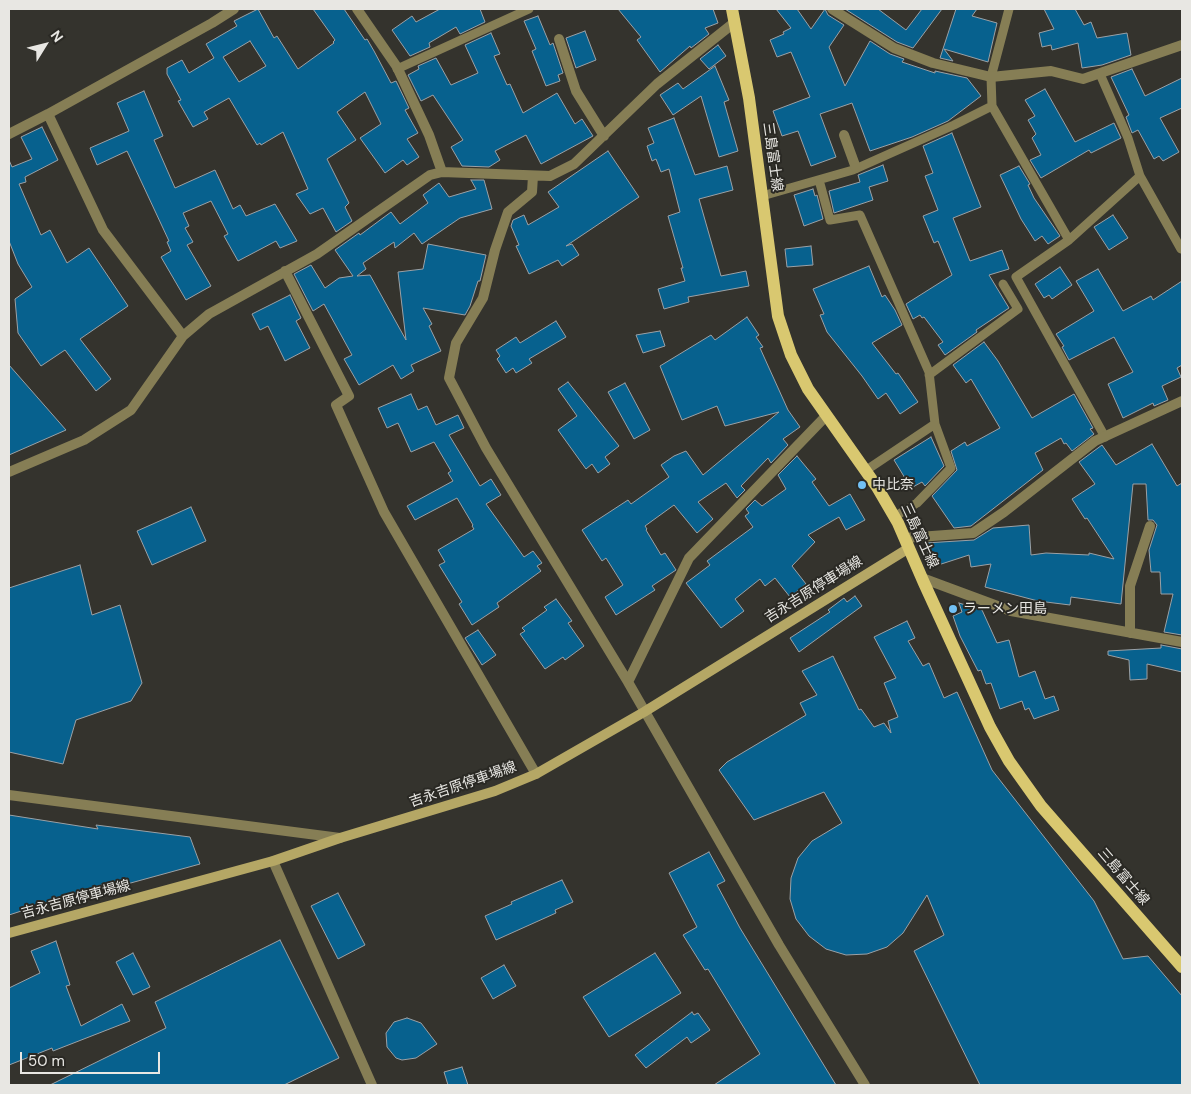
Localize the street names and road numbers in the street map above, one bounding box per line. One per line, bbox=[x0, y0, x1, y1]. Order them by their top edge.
street label: 三島富士線 bbox=[759, 121, 785, 193]
street label: 三島富士線 bbox=[897, 501, 941, 571]
street label: 吉永吉原停車場線 bbox=[762, 553, 866, 627]
street label: 吉永吉原停車場線 bbox=[407, 759, 519, 811]
street label: 三島富士線 bbox=[1094, 845, 1152, 909]
street label: 吉永吉原停車場線 bbox=[20, 877, 132, 923]

